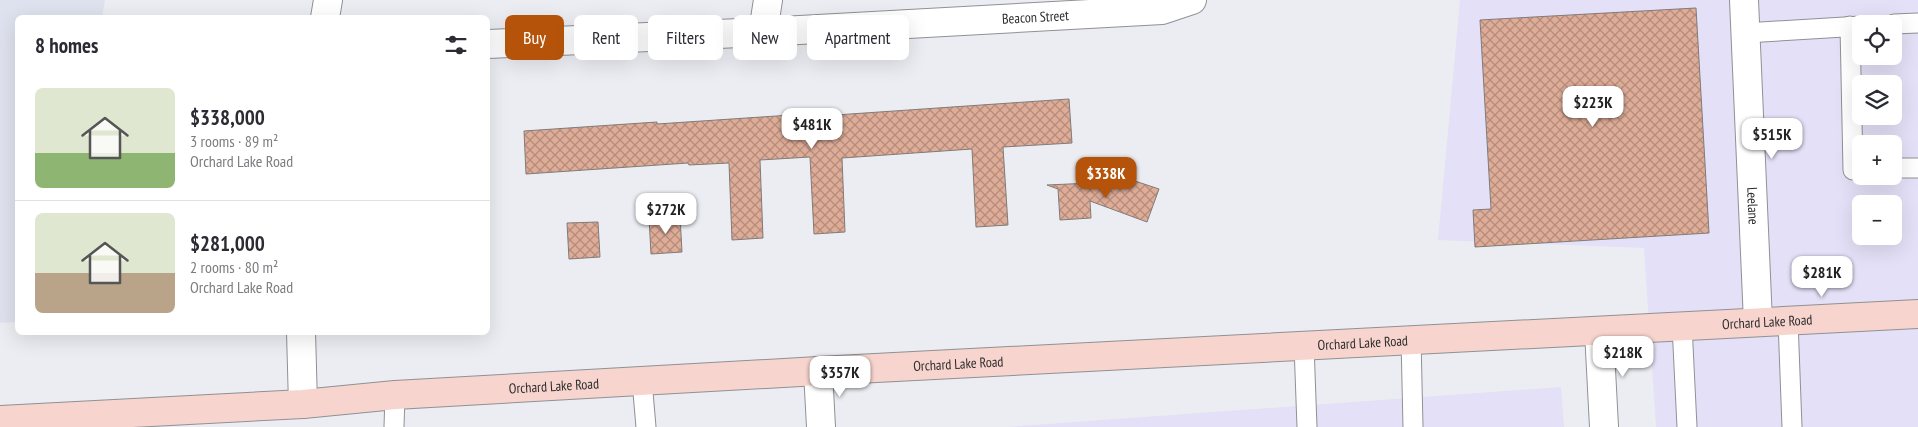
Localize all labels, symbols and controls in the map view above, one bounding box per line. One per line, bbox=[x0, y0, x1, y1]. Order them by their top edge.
street label: Beacon Street bbox=[1001, 6, 1069, 28]
chip: Buy bbox=[505, 15, 564, 60]
chip: Rent bbox=[574, 15, 638, 60]
chip: Filters bbox=[648, 15, 723, 60]
chip: New bbox=[733, 15, 797, 60]
chip: Apartment bbox=[807, 15, 909, 60]
map controls bbox=[1852, 15, 1902, 245]
button: locate bbox=[1852, 15, 1902, 65]
icon: filters bbox=[442, 31, 470, 59]
text: 8 homes bbox=[35, 32, 98, 59]
button: layers bbox=[1852, 75, 1902, 125]
pin: $223K bbox=[1558, 86, 1628, 128]
text: $223K bbox=[1574, 92, 1612, 112]
text: $338,000 bbox=[190, 104, 265, 131]
icon: home bbox=[75, 108, 135, 168]
pin: $481K bbox=[777, 108, 847, 150]
text: $481K bbox=[793, 114, 831, 134]
pin: $515K bbox=[1737, 118, 1807, 160]
text: $515K bbox=[1753, 124, 1791, 144]
text: 3 rooms · 89 m² bbox=[190, 131, 278, 151]
button: + bbox=[1852, 135, 1902, 185]
text: Orchard Lake Road bbox=[190, 151, 293, 171]
pin: $338K bbox=[1071, 156, 1141, 199]
text: $338K bbox=[1087, 163, 1125, 183]
street label: Leelane bbox=[1743, 187, 1763, 225]
pin: $272K bbox=[631, 192, 701, 235]
button: − bbox=[1852, 195, 1902, 245]
text: $272K bbox=[647, 199, 685, 219]
text: $281,000 bbox=[190, 230, 265, 257]
icon: home bbox=[75, 233, 135, 293]
pin: $281K bbox=[1787, 256, 1857, 298]
text: 2 rooms · 80 m² bbox=[190, 257, 278, 277]
text: $281K bbox=[1803, 262, 1841, 282]
text: Orchard Lake Road bbox=[190, 277, 293, 297]
street label: Orchard Lake Road bbox=[1722, 310, 1813, 333]
street label: Orchard Lake Road bbox=[1317, 331, 1408, 354]
pin: $218K bbox=[1588, 336, 1658, 378]
text: $218K bbox=[1604, 342, 1642, 362]
street label: Orchard Lake Road bbox=[913, 352, 1004, 375]
pin: $357K bbox=[805, 356, 875, 398]
text: $357K bbox=[821, 362, 859, 382]
street label: Orchard Lake Road bbox=[508, 374, 600, 398]

